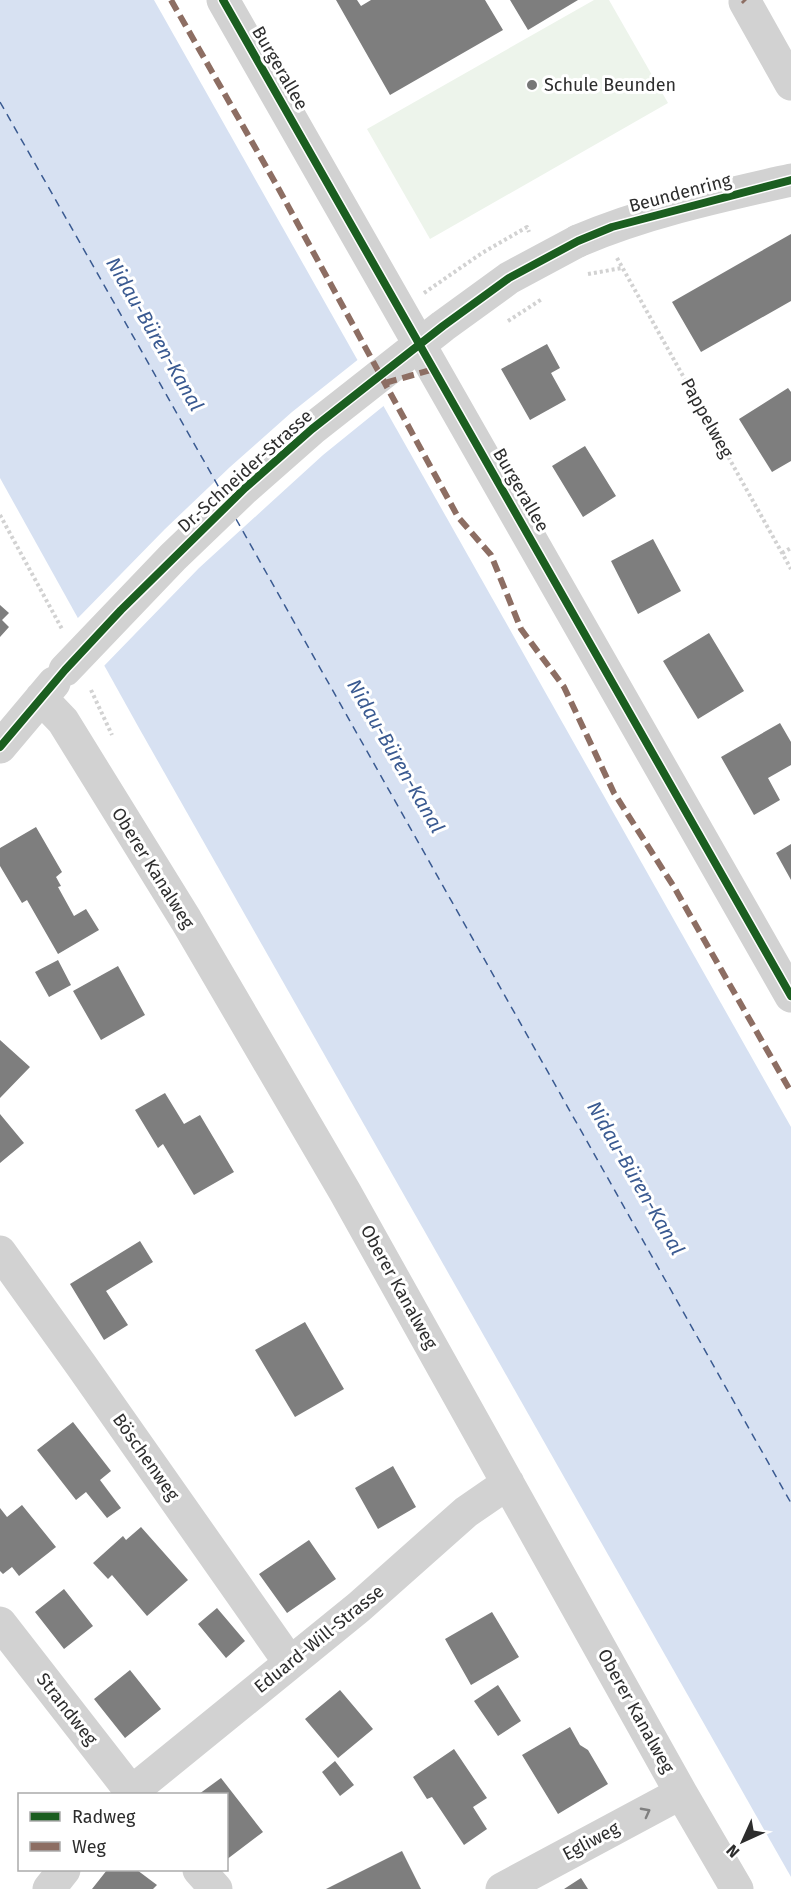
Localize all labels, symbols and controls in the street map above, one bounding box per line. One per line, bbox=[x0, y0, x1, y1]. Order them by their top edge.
street label: Burgerallee bbox=[247, 22, 313, 114]
place label: Schule Beunden bbox=[544, 74, 676, 96]
marker: Schule Beunden bbox=[525, 78, 539, 92]
street label: Beundenring bbox=[627, 169, 734, 217]
water label: Nidau-Büren-Kanal bbox=[101, 253, 209, 415]
street label: Pappelweg bbox=[676, 374, 738, 462]
street label: Dr.-Schneider-Strasse bbox=[173, 405, 317, 537]
street label: Burgerallee bbox=[488, 444, 554, 536]
water label: Nidau-Büren-Kanal bbox=[342, 675, 450, 837]
street label: Oberer Kanalweg bbox=[107, 803, 199, 933]
water label: Nidau-Büren-Kanal bbox=[582, 1097, 690, 1259]
street label: Oberer Kanalweg bbox=[356, 1221, 443, 1354]
street label: Böschenweg bbox=[108, 1409, 184, 1505]
street label: Eduard-Will-Strasse bbox=[250, 1580, 388, 1698]
street label: Oberer Kanalweg bbox=[593, 1645, 680, 1778]
street label: Strandweg bbox=[32, 1668, 102, 1750]
legend bbox=[18, 1793, 228, 1871]
text: Radweg bbox=[72, 1806, 136, 1828]
one-way arrow bbox=[640, 1808, 650, 1819]
north arrow bbox=[713, 1811, 773, 1871]
street label: Egliweg bbox=[559, 1817, 624, 1865]
text: Weg bbox=[72, 1836, 106, 1858]
text: N bbox=[722, 1841, 743, 1862]

